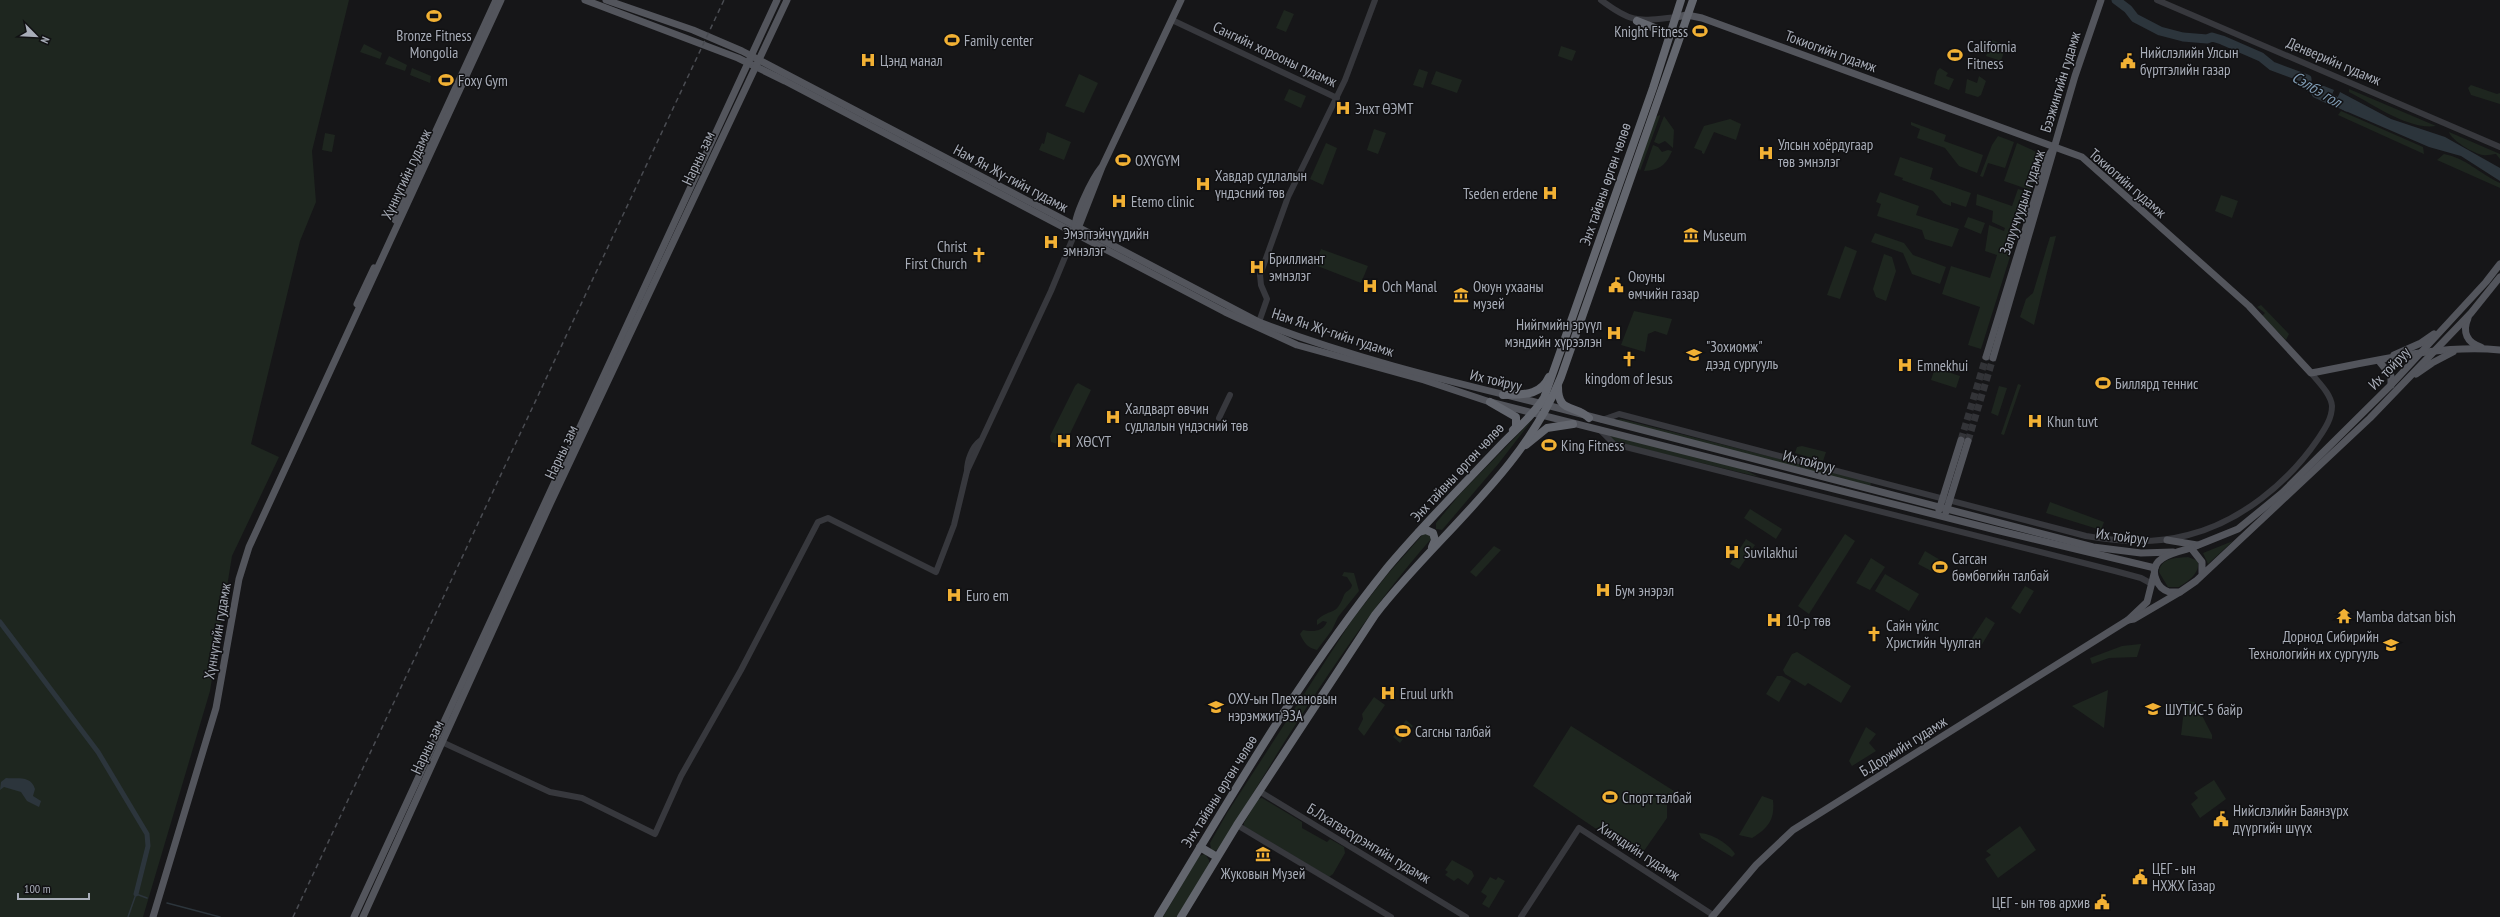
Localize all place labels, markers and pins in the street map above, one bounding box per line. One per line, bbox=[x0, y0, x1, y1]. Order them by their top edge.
sports icon: Bronze Fitness Mongolia bbox=[425, 7, 443, 25]
place label: Knight Fitness bbox=[1614, 22, 1688, 41]
sports icon: Knight Fitness bbox=[1691, 22, 1709, 40]
place label: Bronze Fitness Mongolia bbox=[396, 26, 472, 62]
sports icon: Family center bbox=[943, 31, 961, 49]
place label: Family center bbox=[964, 31, 1034, 50]
place label: California Fitness bbox=[1967, 37, 2017, 73]
place label: Нийслэлийн Улсын бүртгэлийн газар bbox=[2140, 43, 2238, 79]
sports icon: California Fitness bbox=[1946, 46, 1964, 64]
hospital icon: Цэнд манал bbox=[859, 51, 877, 69]
place label: Цэнд манал bbox=[880, 51, 943, 70]
public building icon: Нийслэлийн Улсын бүртгэлийн газар bbox=[2119, 52, 2137, 70]
sports icon: Foxy Gym bbox=[437, 71, 455, 89]
place label: Foxy Gym bbox=[458, 71, 508, 90]
hospital icon: Энхт ӨЭМТ bbox=[1334, 99, 1352, 117]
place label: Энхт ӨЭМТ bbox=[1355, 99, 1414, 118]
place label: Улсын хоёрдугаар төв эмнэлэг bbox=[1778, 135, 1873, 171]
hospital icon: Улсын хоёрдугаар төв эмнэлэг bbox=[1757, 144, 1775, 162]
sports icon: OXYGYM bbox=[1114, 151, 1132, 169]
place label: OXYGYM bbox=[1135, 151, 1180, 170]
place label: Хавдар судлалын үндэсний төв bbox=[1215, 166, 1307, 202]
hospital icon: Хавдар судлалын үндэсний төв bbox=[1194, 175, 1212, 193]
place label: Tseden erdene bbox=[1463, 184, 1538, 203]
hospital icon: Tseden erdene bbox=[1541, 184, 1559, 202]
hospital icon: Etemo clinic bbox=[1110, 192, 1128, 210]
place label: Etemo clinic bbox=[1131, 192, 1195, 211]
place label: Эмэгтэйчүүдийн эмнэлэг bbox=[1063, 224, 1149, 260]
museum icon: Museum bbox=[1682, 226, 1700, 244]
place label: Museum bbox=[1703, 226, 1747, 245]
hospital icon: Эмэгтэйчүүдийн эмнэлэг bbox=[1042, 233, 1060, 251]
place label: Christ First Church bbox=[905, 237, 967, 273]
church icon: Christ First Church bbox=[970, 246, 988, 264]
place label: Бриллиант эмнэлэг bbox=[1269, 249, 1325, 285]
hospital icon: Бриллиант эмнэлэг bbox=[1248, 258, 1266, 276]
place label: Оюуны өмчийн газар bbox=[1628, 267, 1699, 303]
public building icon: Оюуны өмчийн газар bbox=[1607, 276, 1625, 294]
hospital icon: Och Manal bbox=[1361, 277, 1379, 295]
place label: Och Manal bbox=[1382, 277, 1437, 296]
place label: Оюун ухааны музей bbox=[1473, 277, 1543, 313]
museum icon: Оюун ухааны музей bbox=[1452, 286, 1470, 304]
place label: Нийгмийн эрүүл мэндийн хүрээлэн bbox=[1505, 315, 1602, 351]
hospital icon: Нийгмийн эрүүл мэндийн хүрээлэн bbox=[1605, 324, 1623, 342]
place label: "Зохиомж" дээд сургууль bbox=[1706, 337, 1779, 373]
school or university icon: "Зохиомж" дээд сургууль bbox=[1685, 346, 1703, 364]
church icon: kingdom of Jesus bbox=[1620, 350, 1638, 368]
hospital icon: Emnekhui bbox=[1896, 356, 1914, 374]
place label: Emnekhui bbox=[1917, 356, 1968, 375]
place label: kingdom of Jesus bbox=[1585, 369, 1673, 388]
sports icon: Биллярд теннис bbox=[2094, 374, 2112, 392]
place label: Биллярд теннис bbox=[2115, 374, 2199, 393]
place label: Халдварт өвчин судлалын үндэсний төв bbox=[1125, 399, 1248, 435]
hospital icon: Халдварт өвчин судлалын үндэсний төв bbox=[1104, 408, 1122, 426]
hospital icon: Khun tuvt bbox=[2026, 412, 2044, 430]
place label: Khun tuvt bbox=[2047, 412, 2098, 431]
hospital icon: ХӨСҮТ bbox=[1055, 432, 1073, 450]
place label: ХӨСҮТ bbox=[1076, 432, 1111, 451]
sports icon: King Fitness bbox=[1540, 436, 1558, 454]
place label: King Fitness bbox=[1561, 436, 1624, 455]
hospital icon: Suvilakhui bbox=[1723, 543, 1741, 561]
place label: Suvilakhui bbox=[1744, 543, 1798, 562]
place label: Сагсан бөмбөгийн талбай bbox=[1952, 549, 2049, 585]
sports icon: Сагсан бөмбөгийн талбай bbox=[1931, 558, 1949, 576]
hospital icon: Бум энэрэл bbox=[1594, 581, 1612, 599]
place label: Бум энэрэл bbox=[1615, 581, 1674, 600]
hospital icon: Euro em bbox=[945, 586, 963, 604]
place label: Euro em bbox=[966, 586, 1009, 605]
temple icon: Mamba datsan bish bbox=[2335, 607, 2353, 625]
place label: Mamba datsan bish bbox=[2356, 607, 2456, 626]
hospital icon: 10-р төв bbox=[1765, 611, 1783, 629]
place label: 10-р төв bbox=[1786, 611, 1831, 630]
place label: Сайн үйлс Христийн Чуулган bbox=[1886, 616, 1981, 652]
church icon: Сайн үйлс Христийн Чуулган bbox=[1865, 625, 1883, 643]
place label: Дорнод Сибирийн Технологийн их сургууль bbox=[2248, 627, 2379, 663]
school or university icon: Дорнод Сибирийн Технологийн их сургууль bbox=[2382, 636, 2400, 654]
hospital icon: Eruul urkh bbox=[1379, 684, 1397, 702]
place label: Eruul urkh bbox=[1400, 684, 1453, 703]
place label: ОХУ-ын Плехановын нэрэмжит ЭЗА bbox=[1228, 689, 1337, 725]
school or university icon: ОХУ-ын Плехановын нэрэмжит ЭЗА bbox=[1207, 698, 1225, 716]
school or university icon: ШУТИС-5 байр bbox=[2144, 700, 2162, 718]
place label: ШУТИС-5 байр bbox=[2165, 700, 2243, 719]
sports icon: Сагсны талбай bbox=[1394, 722, 1412, 740]
place label: Сагсны талбай bbox=[1415, 722, 1491, 741]
sports icon: Спорт талбай bbox=[1601, 788, 1619, 806]
place label: Спорт талбай bbox=[1622, 788, 1692, 807]
place label: Нийслэлийн Баянзүрх дүүргийн шүүх bbox=[2233, 801, 2349, 837]
public building icon: Нийслэлийн Баянзүрх дүүргийн шүүх bbox=[2212, 810, 2230, 828]
museum icon: Жуковын Музей bbox=[1254, 845, 1272, 863]
place label: ЦЕГ - ын НХЖХ Газар bbox=[2152, 859, 2215, 895]
place label: Жуковын Музей bbox=[1220, 864, 1305, 883]
public building icon: ЦЕГ - ын НХЖХ Газар bbox=[2131, 868, 2149, 886]
place label: ЦЕГ - ын төв архив bbox=[1992, 893, 2090, 912]
public building icon: ЦЕГ - ын төв архив bbox=[2093, 893, 2111, 911]

